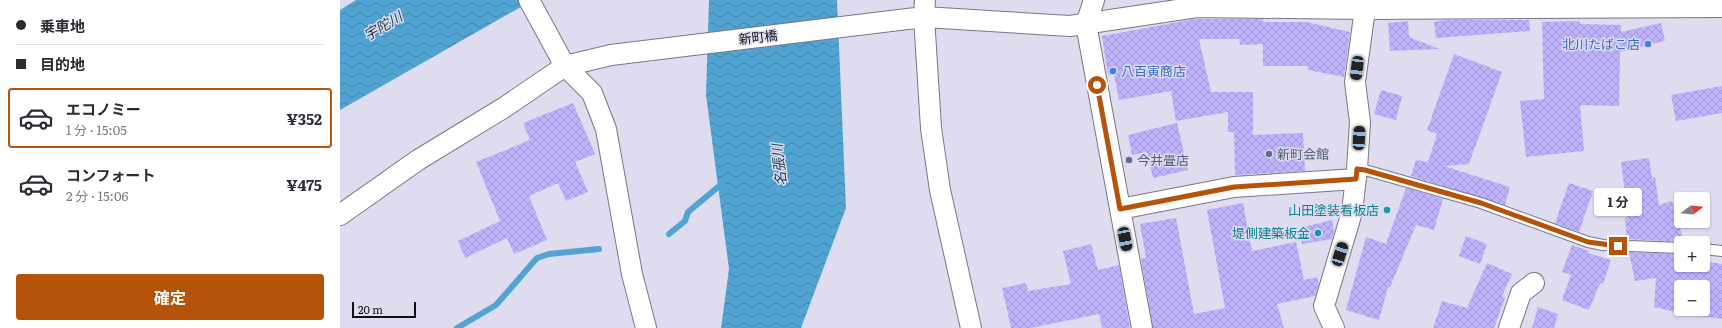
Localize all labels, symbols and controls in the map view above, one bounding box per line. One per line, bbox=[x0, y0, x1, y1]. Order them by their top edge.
water label: 宇陀川 bbox=[359, 5, 407, 45]
text: 乗車地 bbox=[40, 14, 85, 37]
street label: 新町橋 bbox=[737, 25, 778, 48]
place label: 北川たばこ店 bbox=[1562, 34, 1640, 53]
marker: 北川たばこ店 bbox=[1643, 39, 1653, 49]
text: 目的地 bbox=[40, 52, 85, 75]
car bbox=[1350, 55, 1364, 81]
place label: 八百寅商店 bbox=[1121, 61, 1186, 80]
marker: 八百寅商店 bbox=[1108, 66, 1118, 76]
route start bbox=[1088, 76, 1106, 94]
text: エコノミー bbox=[66, 97, 141, 120]
icon: car bbox=[18, 100, 54, 136]
text: ¥352 bbox=[286, 107, 322, 130]
text: 1 分 · 15:05 bbox=[66, 120, 127, 139]
car bbox=[1352, 126, 1366, 150]
water label: 名張川 bbox=[766, 141, 790, 187]
place label: 新町会館 bbox=[1277, 144, 1329, 163]
marker: 新町会館 bbox=[1264, 149, 1274, 159]
place label: 今井畳店 bbox=[1137, 150, 1189, 169]
marker: 今井畳店 bbox=[1124, 155, 1134, 165]
text: コンフォート bbox=[66, 163, 156, 186]
icon: car bbox=[18, 166, 54, 202]
text: ¥475 bbox=[286, 173, 322, 196]
text: 2 分 · 15:06 bbox=[66, 186, 128, 205]
callout: 1 分 bbox=[1594, 188, 1642, 216]
text: 1 分 bbox=[1608, 192, 1628, 211]
north arrow bbox=[1674, 192, 1710, 228]
map controls bbox=[1674, 192, 1710, 316]
place label: 山田塗装看板店 bbox=[1288, 200, 1379, 219]
marker: 山田塗装看板店 bbox=[1382, 205, 1392, 215]
place label: 堤側建築板金 bbox=[1232, 223, 1310, 242]
car bbox=[1117, 226, 1133, 252]
marker: 堤側建築板金 bbox=[1313, 228, 1323, 238]
button: + bbox=[1674, 236, 1710, 272]
route end bbox=[1609, 237, 1627, 255]
car bbox=[1331, 241, 1349, 267]
button: 確定 bbox=[16, 274, 324, 320]
button: − bbox=[1674, 280, 1710, 316]
scale bar bbox=[352, 300, 416, 319]
text: 20 m bbox=[358, 301, 383, 317]

